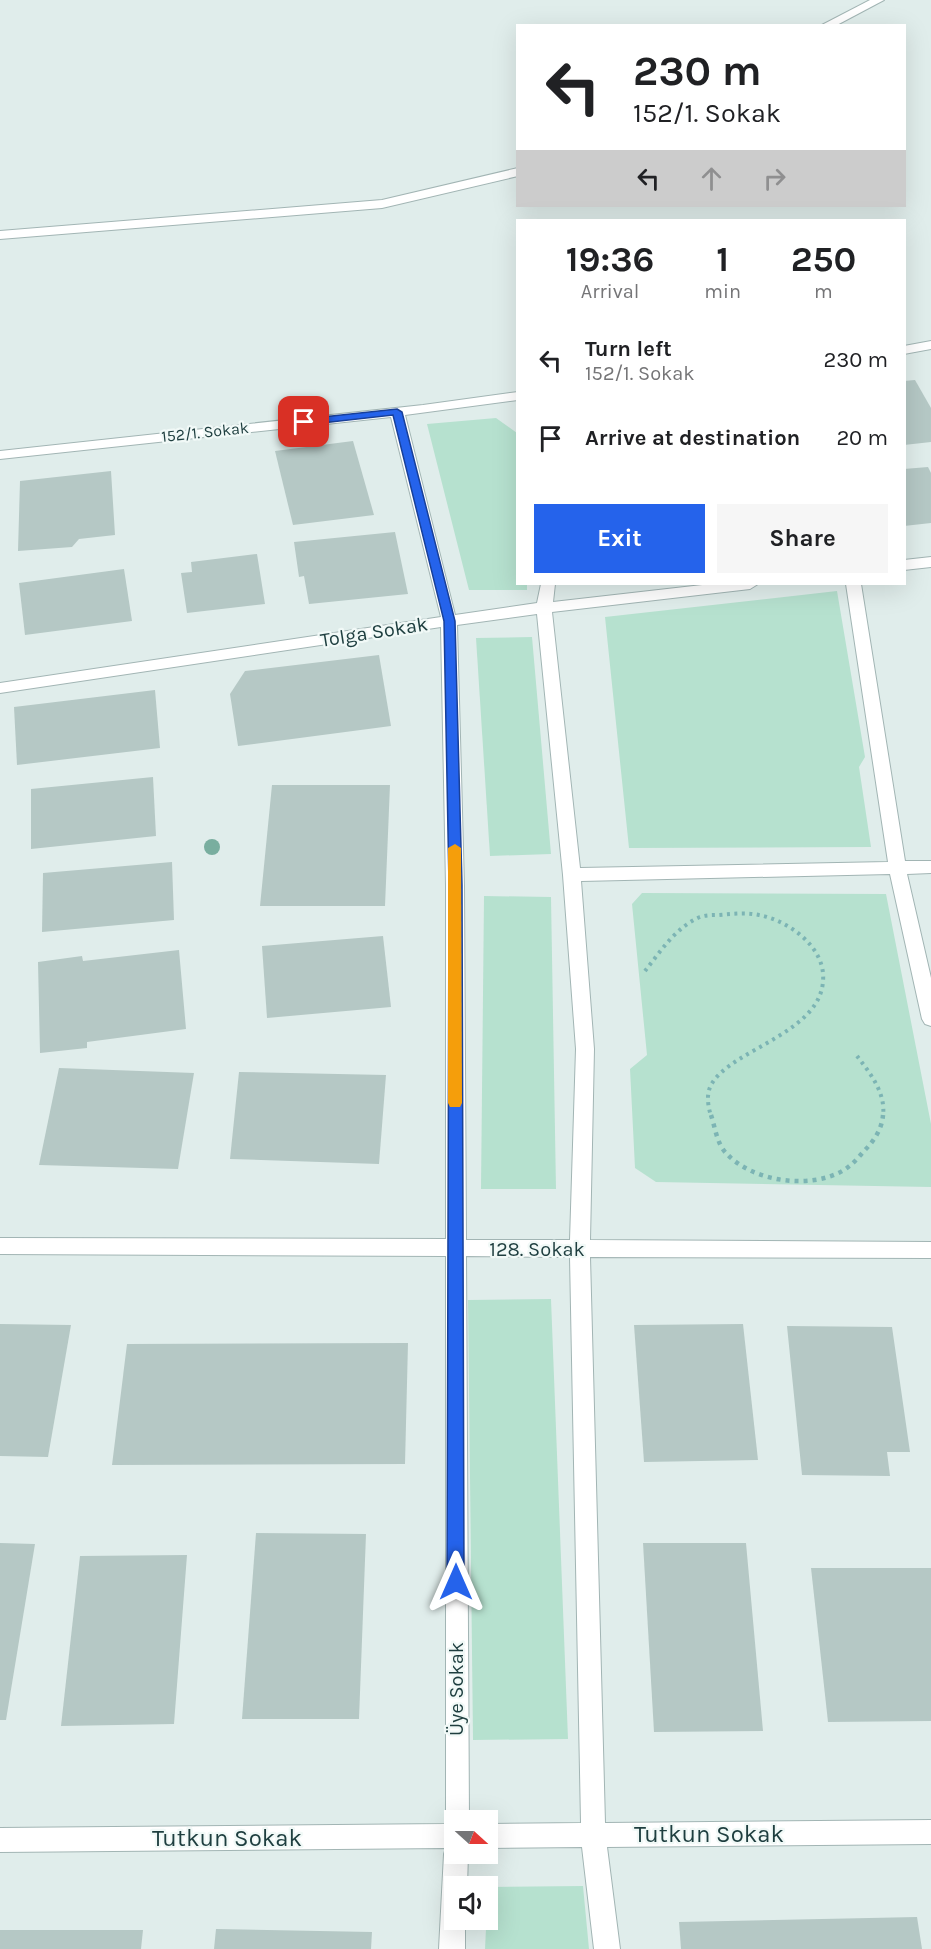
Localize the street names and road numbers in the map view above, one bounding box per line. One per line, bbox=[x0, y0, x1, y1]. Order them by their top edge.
street label: 152/1. Sokak bbox=[160, 418, 250, 446]
street label: Tolga Sokak bbox=[319, 612, 429, 652]
street label: 128. Sokak bbox=[489, 1238, 585, 1261]
street label: Üye Sokak bbox=[445, 1642, 468, 1736]
street label: Tutkun Sokak bbox=[634, 1820, 784, 1848]
street label: Tutkun Sokak bbox=[152, 1824, 302, 1852]

